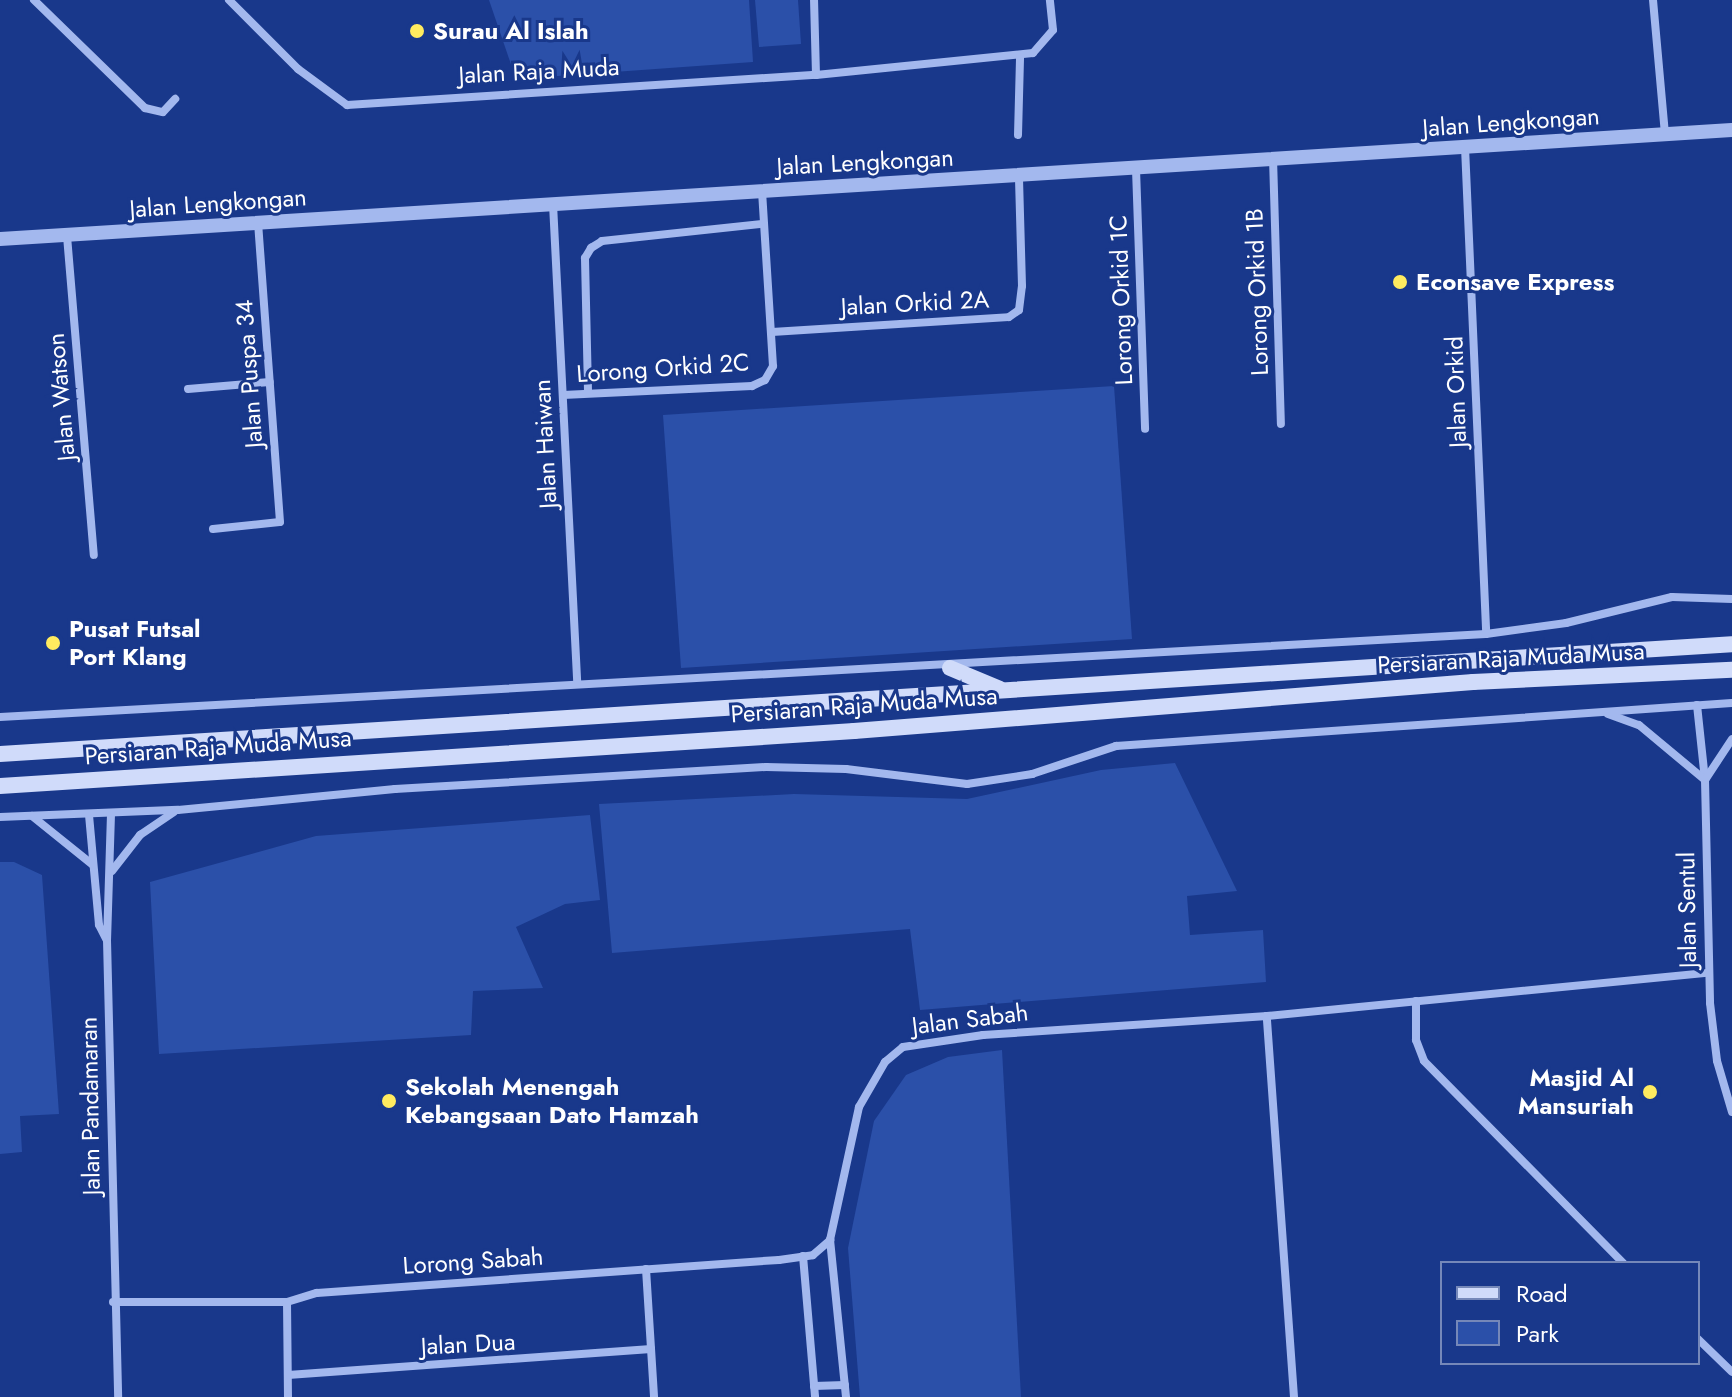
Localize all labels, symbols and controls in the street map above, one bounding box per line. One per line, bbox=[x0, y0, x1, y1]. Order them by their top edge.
place label: Surau Al Islah bbox=[433, 17, 589, 45]
marker: Surau Al Islah bbox=[408, 22, 426, 40]
street label: Jalan Raja Muda bbox=[458, 52, 620, 90]
street label: Jalan Lengkongan bbox=[1422, 101, 1600, 143]
street label: Jalan Lengkongan bbox=[776, 143, 954, 181]
street label: Jalan Lengkongan bbox=[129, 182, 307, 224]
street label: Lorong Orkid 1B bbox=[1240, 208, 1274, 376]
street label: Lorong Orkid 1C bbox=[1104, 214, 1138, 386]
place label: Econsave Express bbox=[1416, 268, 1614, 296]
marker: Econsave Express bbox=[1391, 273, 1409, 291]
street label: Jalan Orkid 2A bbox=[840, 285, 990, 321]
street label: Jalan Puspa 34 bbox=[229, 299, 269, 449]
street label: Jalan Watson bbox=[41, 332, 81, 462]
street label: Jalan Orkid bbox=[1440, 336, 1472, 448]
street label: Lorong Orkid 2C bbox=[576, 348, 750, 388]
street label: Jalan Haiwan bbox=[527, 379, 563, 509]
place label: Pusat Futsal Port Klang bbox=[69, 615, 201, 671]
marker: Pusat Futsal Port Klang bbox=[44, 634, 62, 652]
street label: Persiaran Raja Muda Musa bbox=[1377, 637, 1645, 679]
street label: Persiaran Raja Muda Musa bbox=[730, 681, 998, 729]
street label: Persiaran Raja Muda Musa bbox=[84, 723, 352, 771]
street label: Jalan Sentul bbox=[1672, 852, 1702, 968]
street label: Jalan Sabah bbox=[910, 998, 1030, 1040]
street label: Jalan Pandamaran bbox=[74, 1016, 106, 1196]
place label: Masjid Al Mansuriah bbox=[1518, 1064, 1634, 1120]
place label: Sekolah Menengah Kebangsaan Dato Hamzah bbox=[405, 1073, 699, 1129]
marker: Masjid Al Mansuriah bbox=[1641, 1083, 1659, 1101]
marker: Sekolah Menengah Kebangsaan Dato Hamzah bbox=[380, 1092, 398, 1110]
street label: Lorong Sabah bbox=[402, 1242, 544, 1280]
legend bbox=[1440, 1261, 1700, 1365]
text: Road bbox=[1516, 1276, 1568, 1311]
text: Park bbox=[1516, 1316, 1559, 1351]
street label: Jalan Dua bbox=[420, 1327, 516, 1361]

